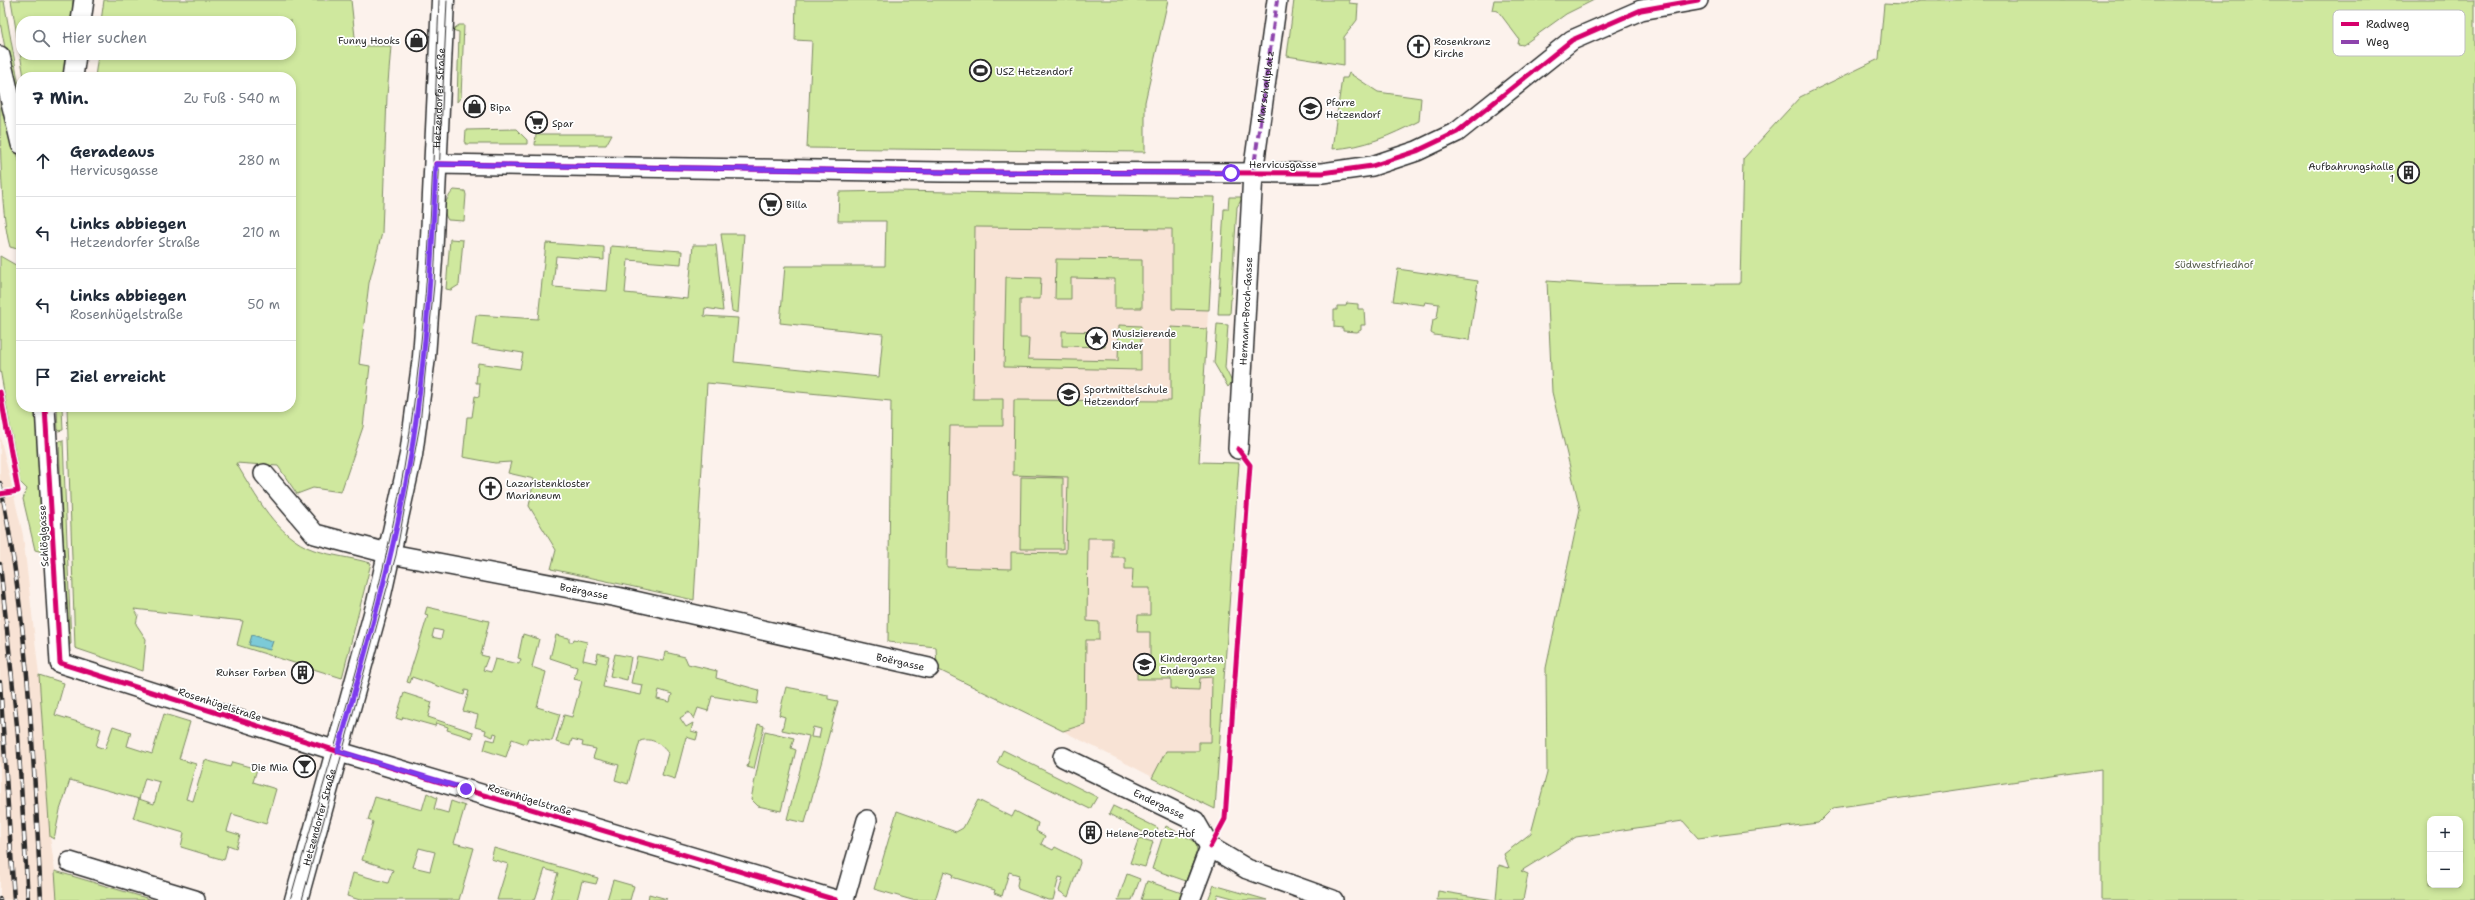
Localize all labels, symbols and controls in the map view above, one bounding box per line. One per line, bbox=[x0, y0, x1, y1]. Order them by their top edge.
legend bbox=[2333, 10, 2465, 56]
search box bbox=[16, 16, 296, 60]
text: Radweg bbox=[2366, 17, 2409, 32]
icon: search bbox=[30, 27, 52, 49]
shop icon: Funny Hooks bbox=[403, 27, 429, 53]
text: Hier suchen bbox=[62, 28, 147, 48]
place label: Funny Hooks bbox=[338, 34, 400, 47]
church icon: Rosenkranz Kirche bbox=[1406, 34, 1432, 60]
place label: Rosenkranz Kirche bbox=[1434, 35, 1491, 60]
text: Weg bbox=[2366, 35, 2389, 50]
street label: Hetzendorfer Straße bbox=[430, 47, 448, 148]
street label: Marschallplatz bbox=[1254, 50, 1277, 124]
sports icon: USZ Hetzendorf bbox=[968, 58, 994, 84]
place label: USZ Hetzendorf bbox=[996, 65, 1073, 78]
text: 7 Min. bbox=[32, 87, 89, 109]
text: Zu Fuß · 540 m bbox=[184, 90, 280, 107]
shop icon: Bipa bbox=[461, 94, 487, 120]
school or university icon: Pfarre Hetzendorf bbox=[1298, 95, 1324, 121]
place label: Pfarre Hetzendorf bbox=[1326, 96, 1381, 121]
place label: Bipa bbox=[490, 101, 511, 114]
supermarket icon: Spar bbox=[523, 110, 549, 136]
place label: Spar bbox=[552, 117, 574, 130]
text: Geradeaus bbox=[70, 142, 155, 162]
icon: ahead bbox=[32, 150, 54, 172]
text: 280 m bbox=[238, 152, 280, 169]
street label: Hervicusgasse bbox=[1249, 158, 1317, 171]
building icon: Aufbahrungshalle 1 bbox=[2396, 159, 2422, 185]
place label: Aufbahrungshalle 1 bbox=[2308, 160, 2394, 185]
text: Hervicusgasse bbox=[70, 162, 158, 179]
route start bbox=[1222, 164, 1240, 182]
supermarket icon: Billa bbox=[757, 191, 783, 217]
place label: Billa bbox=[786, 198, 808, 211]
text: Links abbiegen bbox=[70, 214, 186, 234]
icon: left bbox=[32, 222, 54, 244]
text: 210 m bbox=[242, 224, 280, 241]
text: Hetzendorfer Straße bbox=[70, 234, 200, 251]
street label: Hermann-Broch-Gasse bbox=[1237, 256, 1255, 366]
park label: Südwestfriedhof bbox=[2175, 258, 2254, 271]
text: Links abbiegen bbox=[70, 286, 186, 306]
icon: left bbox=[32, 294, 54, 316]
text: 50 m bbox=[247, 296, 280, 313]
text: Rosenhügelstraße bbox=[70, 306, 183, 323]
place icon: Musizierende Kinder bbox=[1083, 326, 1109, 352]
place label: Musizierende Kinder bbox=[1112, 327, 1176, 352]
icon: arrive bbox=[32, 366, 54, 388]
text: Ziel erreicht bbox=[70, 367, 166, 387]
school or university icon: Sportmittelschule Hetzendorf bbox=[1056, 382, 1082, 408]
place label: Sportmittelschule Hetzendorf bbox=[1084, 383, 1168, 408]
church icon: Lazaristenkloster Marianeum bbox=[478, 476, 504, 502]
place label: Lazaristenkloster Marianeum bbox=[506, 477, 591, 502]
street label: Schlöglgasse bbox=[35, 504, 52, 567]
street label: Boërgasse bbox=[559, 580, 610, 602]
street label: Boërgasse bbox=[875, 650, 926, 674]
school or university icon: Kindergarten Endergasse bbox=[1132, 651, 1158, 677]
place label: Kindergarten Endergasse bbox=[1160, 652, 1223, 677]
building icon: Ruhser Farben bbox=[289, 659, 315, 685]
place label: Ruhser Farben bbox=[216, 666, 286, 679]
street label: Rosenhügelstraße bbox=[176, 685, 264, 724]
bar icon: Die Mia bbox=[291, 754, 317, 780]
place label: Die Mia bbox=[251, 761, 289, 774]
street label: Hetzendorfer Straße bbox=[300, 767, 339, 867]
route end bbox=[457, 780, 475, 798]
street label: Rosenhügelstraße bbox=[486, 781, 574, 819]
street label: Endergasse bbox=[1131, 786, 1187, 822]
map controls bbox=[2427, 816, 2463, 888]
button: + bbox=[2427, 816, 2463, 852]
building icon: Helene-Potetz-Hof bbox=[1078, 820, 1104, 846]
place label: Helene-Potetz-Hof bbox=[1106, 827, 1195, 840]
button: − bbox=[2427, 852, 2463, 888]

